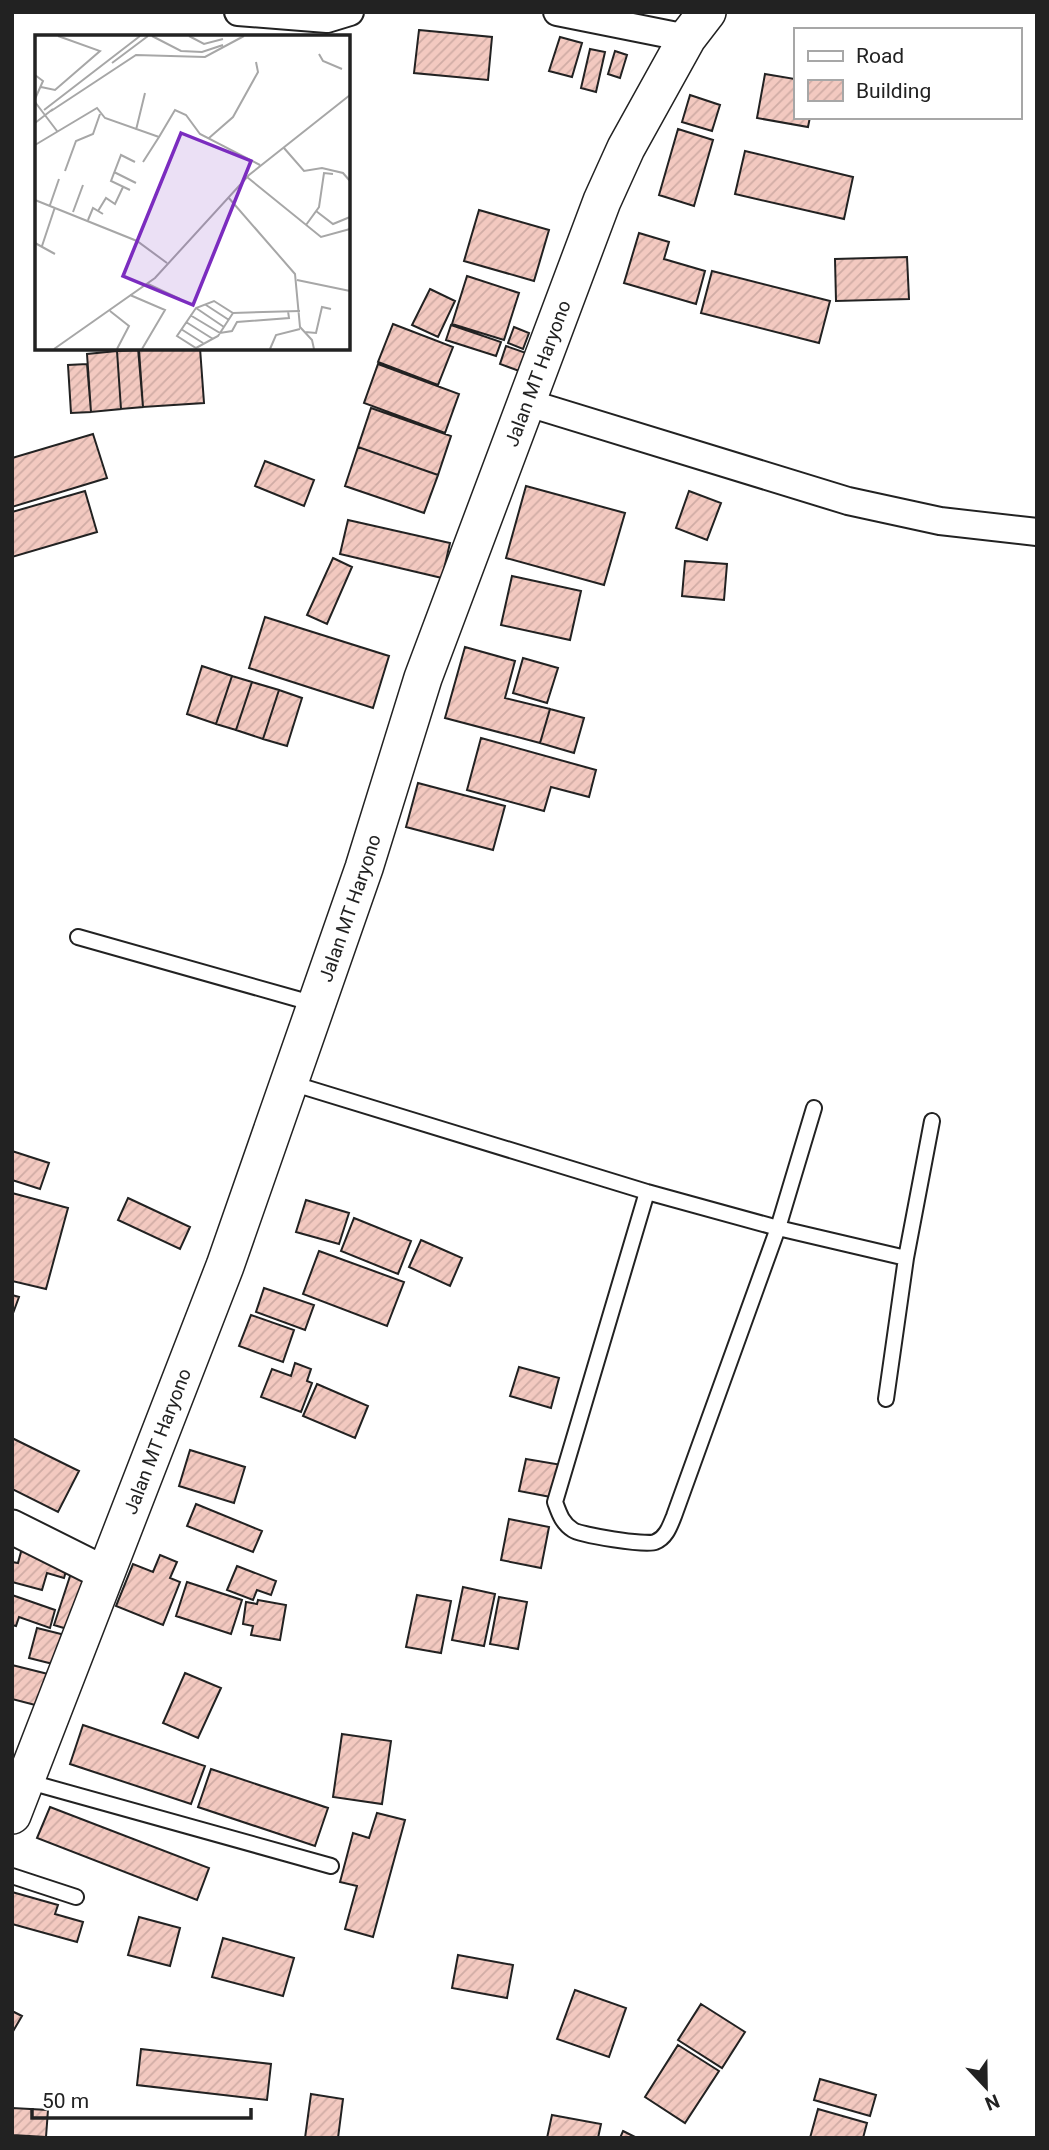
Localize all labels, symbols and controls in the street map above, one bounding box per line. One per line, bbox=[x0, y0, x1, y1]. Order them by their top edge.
legend bbox=[794, 28, 1021, 119]
inset map bbox=[35, 35, 350, 350]
text: Road bbox=[856, 44, 904, 68]
text: Building bbox=[856, 79, 931, 103]
street label: Jalan MT Haryono bbox=[499, 297, 575, 450]
street label: Jalan MT Haryono bbox=[314, 831, 385, 985]
street label: Jalan MT Haryono bbox=[118, 1365, 196, 1517]
north arrow bbox=[951, 2052, 1021, 2122]
scale bar bbox=[32, 2076, 250, 2120]
text: 50 m bbox=[42, 2089, 89, 2113]
text: N bbox=[982, 2089, 1003, 2115]

